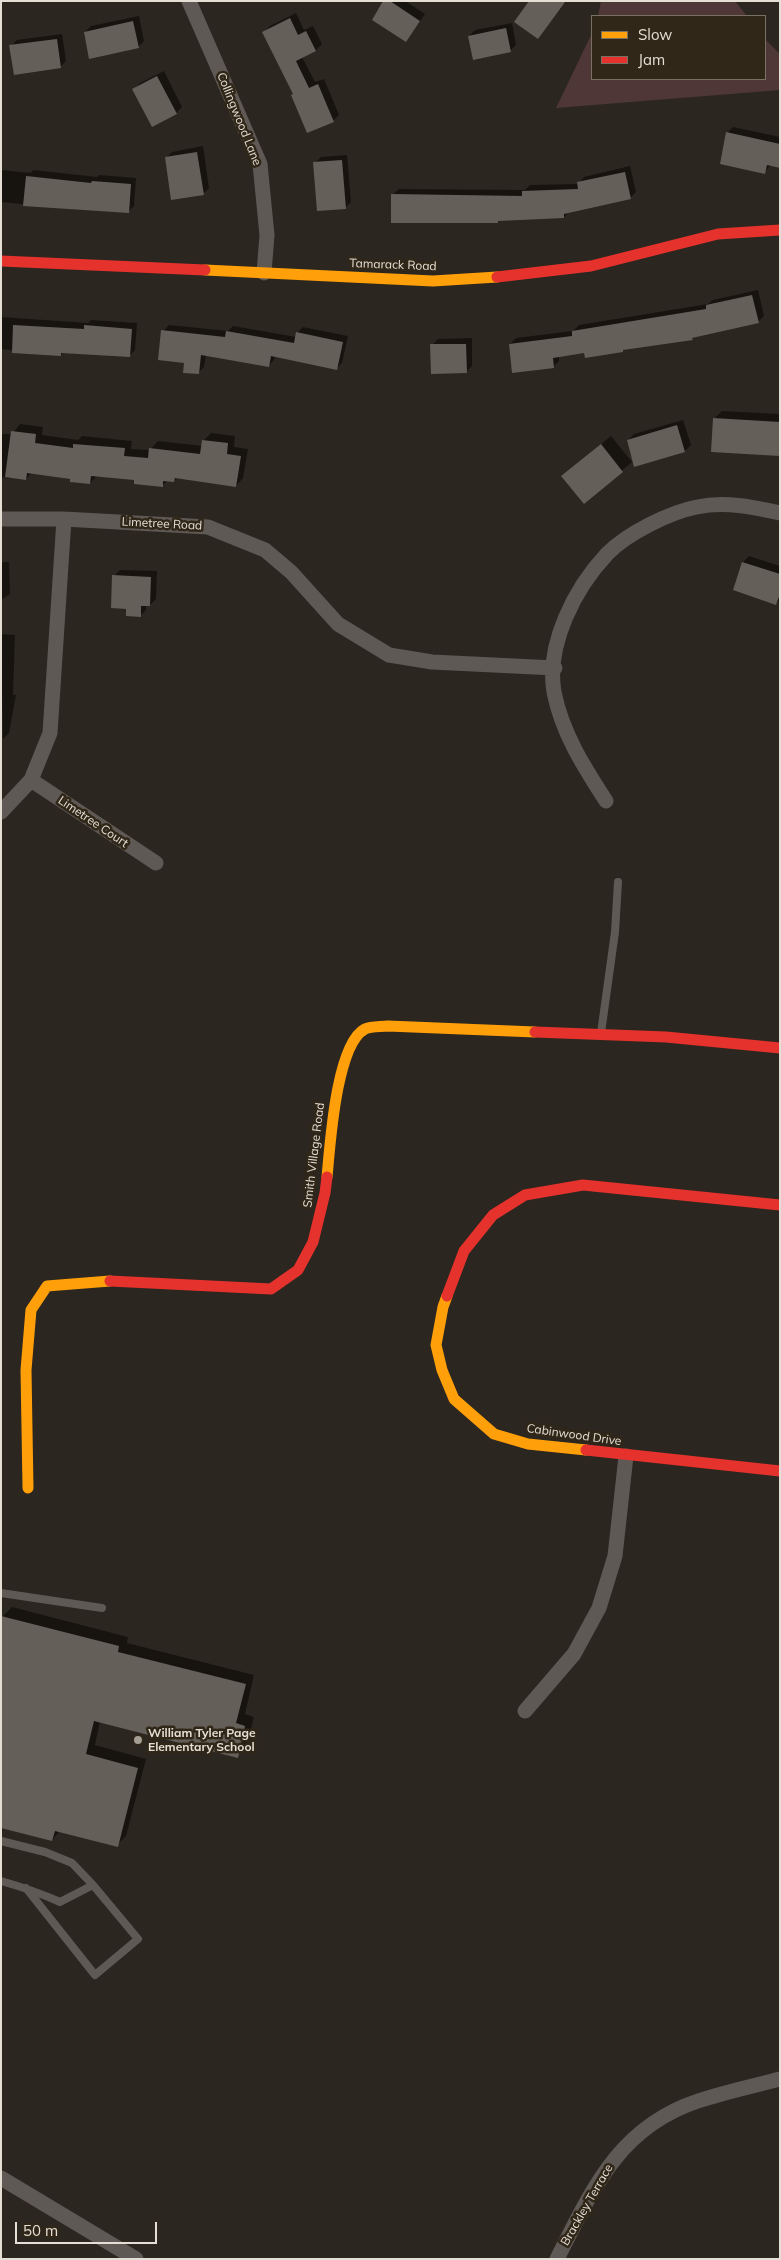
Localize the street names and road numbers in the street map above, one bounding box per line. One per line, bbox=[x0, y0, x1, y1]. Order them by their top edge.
street label: Collingwood Lane bbox=[214, 70, 264, 168]
street label: Tamarack Road bbox=[349, 256, 437, 274]
street label: Limetree Road bbox=[121, 515, 203, 533]
street label: Limetree Court bbox=[55, 793, 131, 851]
street label: Smith Village Road bbox=[300, 1102, 328, 1208]
street label: Cabinwood Drive bbox=[526, 1421, 622, 1449]
street label: Brackley Terrace bbox=[558, 2162, 616, 2248]

